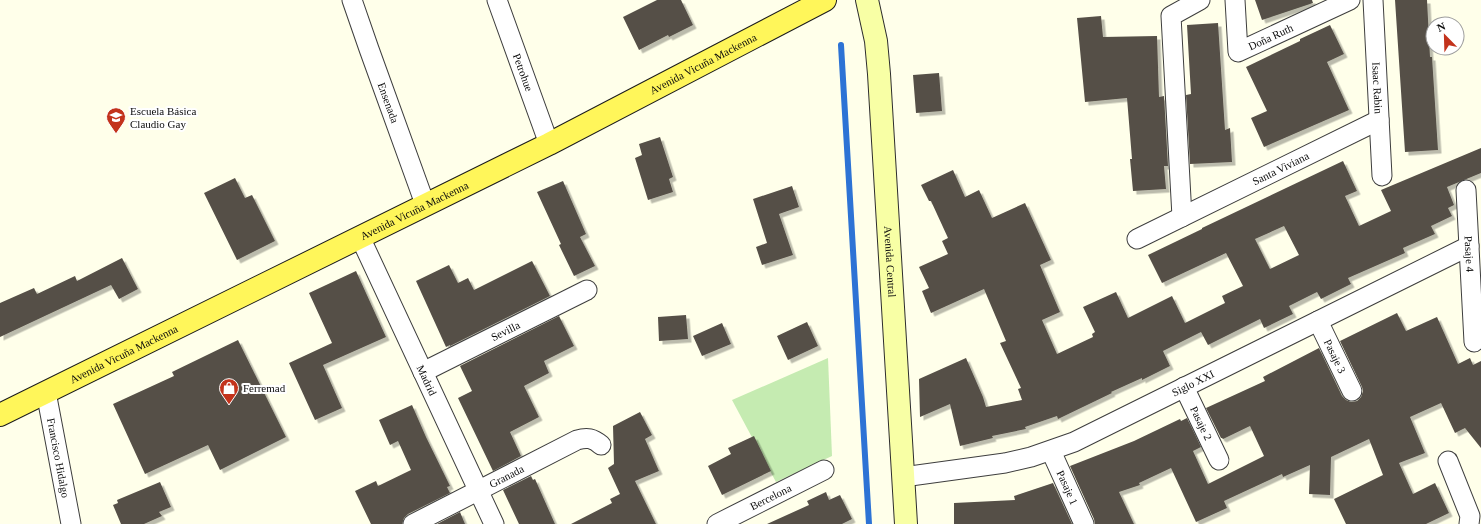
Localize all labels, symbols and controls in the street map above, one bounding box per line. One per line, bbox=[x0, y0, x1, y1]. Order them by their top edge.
north arrow bbox=[1425, 16, 1465, 56]
text: N bbox=[1435, 20, 1447, 34]
street label: Doña Ruth bbox=[1246, 21, 1295, 52]
street label: Avenida Vicuña Mackenna bbox=[648, 31, 759, 96]
street label: Petrohue bbox=[511, 52, 535, 93]
street label: Isaac Rabin bbox=[1370, 62, 1385, 114]
street label: Ensenada bbox=[376, 81, 401, 125]
place label: Escuela Básica Claudio Gay bbox=[130, 105, 196, 130]
school or university icon: Escuela Básica Claudio Gay bbox=[105, 106, 127, 134]
street label: Santa Viviana bbox=[1250, 149, 1311, 187]
street label: Avenida Vicuña Mackenna bbox=[358, 179, 470, 242]
street label: Avenida Central bbox=[882, 225, 898, 298]
street label: Pasaje 4 bbox=[1462, 235, 1476, 273]
street label: Sevilla bbox=[489, 319, 522, 343]
street label: Avenida Vicuña Mackenna bbox=[68, 322, 180, 386]
street label: Pasaje 3 bbox=[1322, 337, 1349, 376]
street label: Madrid bbox=[415, 363, 439, 398]
street label: Siglo XXI bbox=[1170, 367, 1216, 398]
shop icon: Ferremad bbox=[218, 377, 240, 405]
place label: Ferremad bbox=[243, 382, 286, 394]
street label: Pasaje 2 bbox=[1188, 404, 1215, 442]
street label: Francisco Hidalgo bbox=[45, 417, 72, 499]
street label: Granada bbox=[487, 462, 526, 490]
street label: Pasaje 1 bbox=[1055, 468, 1080, 507]
street label: Bercelona bbox=[748, 482, 793, 512]

